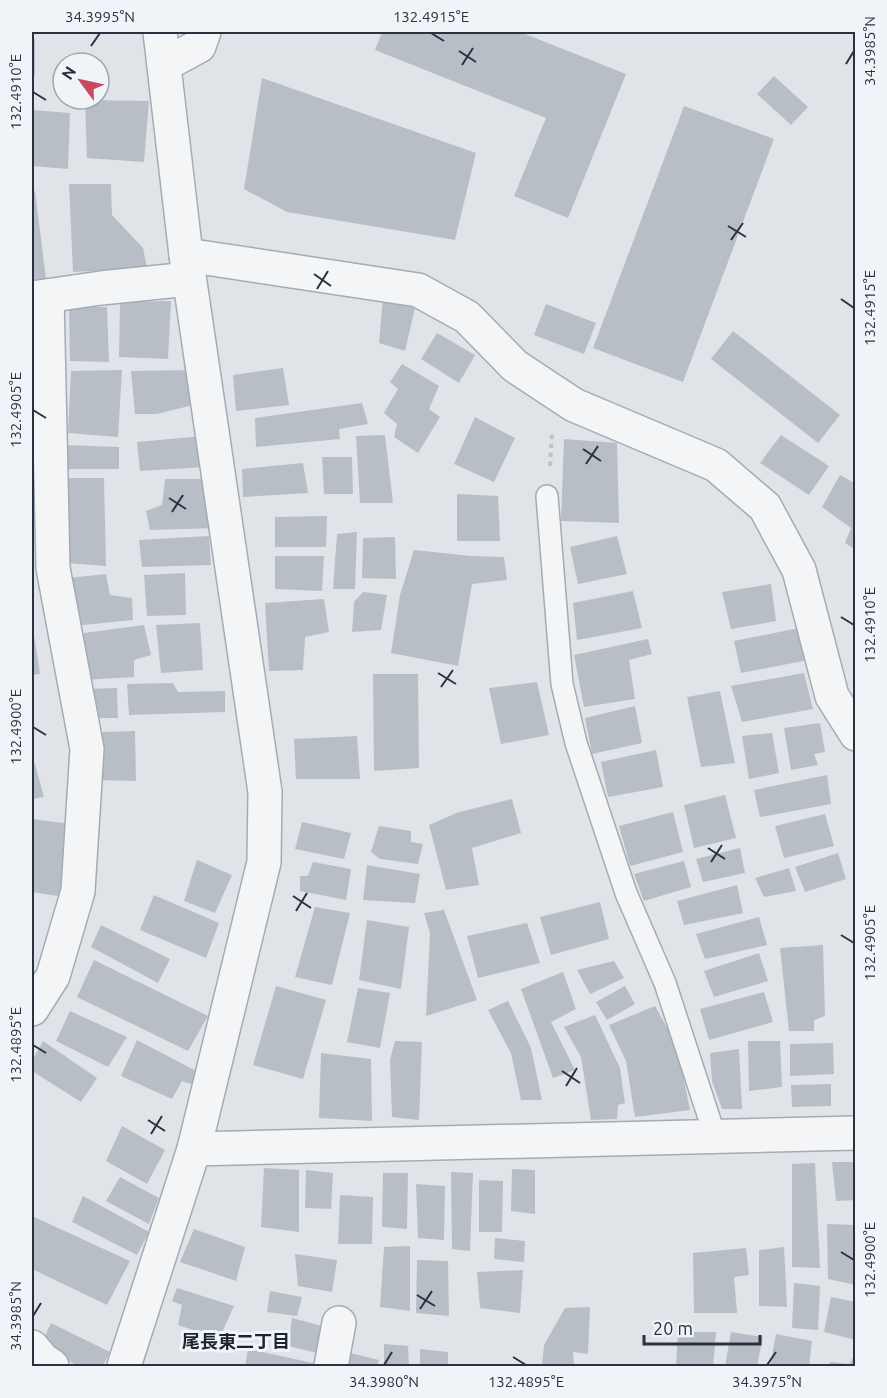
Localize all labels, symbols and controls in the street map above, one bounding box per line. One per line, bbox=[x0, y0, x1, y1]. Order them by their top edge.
text: 34.3995°N bbox=[65, 8, 135, 25]
text: 132.4915°E bbox=[393, 8, 469, 25]
text: 34.3985°N bbox=[861, 16, 878, 86]
north arrow bbox=[51, 51, 111, 111]
text: 132.4910°E bbox=[7, 54, 24, 130]
text: N bbox=[58, 63, 79, 83]
text: 132.4915°E bbox=[861, 270, 878, 346]
text: 132.4905°E bbox=[7, 372, 24, 448]
text: 132.4910°E bbox=[861, 587, 878, 663]
text: 132.4900°E bbox=[7, 689, 24, 765]
text: 132.4905°E bbox=[861, 905, 878, 981]
text: 132.4895°E bbox=[7, 1007, 24, 1083]
text: 132.4900°E bbox=[861, 1222, 878, 1298]
text: 34.3985°N bbox=[7, 1281, 24, 1351]
scale bar bbox=[644, 1308, 760, 1346]
text: 20 m bbox=[653, 1318, 693, 1338]
district label: 尾長東二丁目 bbox=[182, 1331, 290, 1351]
text: 34.3980°N bbox=[349, 1373, 419, 1390]
text: 132.4895°E bbox=[488, 1373, 564, 1390]
text: 34.3975°N bbox=[732, 1373, 802, 1390]

